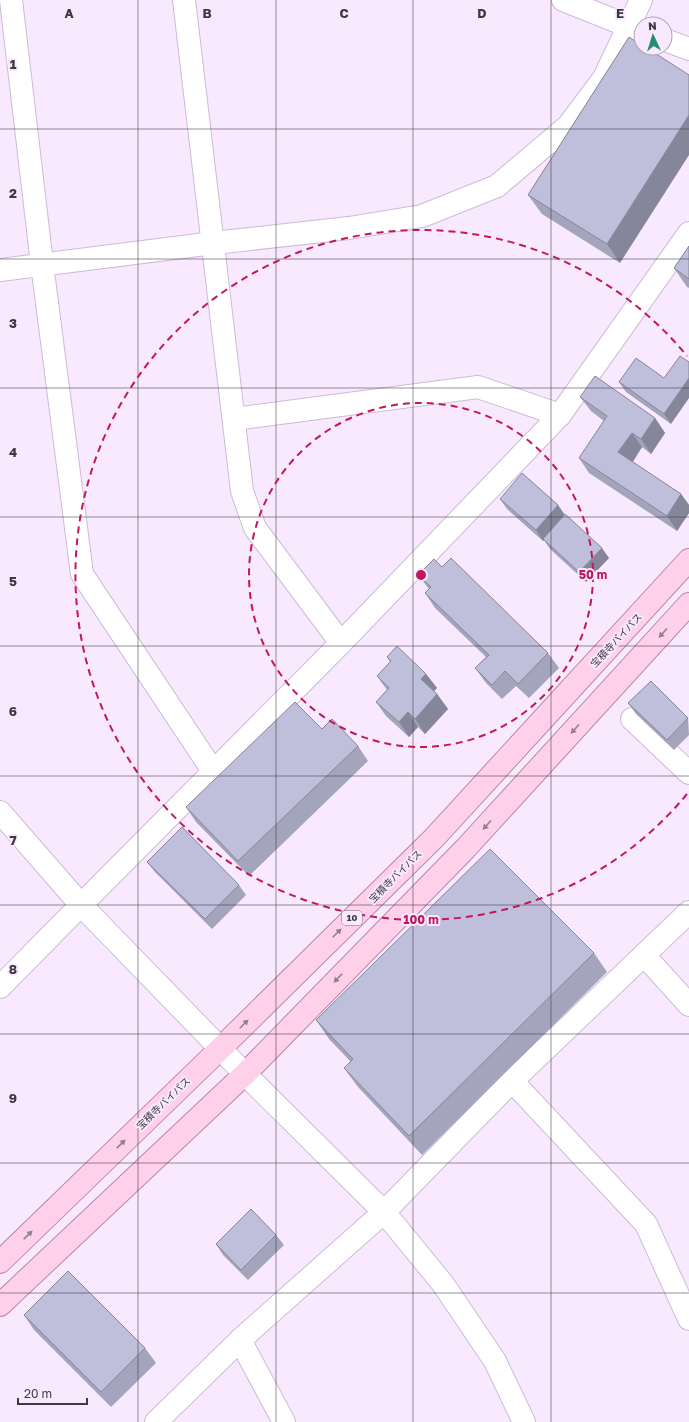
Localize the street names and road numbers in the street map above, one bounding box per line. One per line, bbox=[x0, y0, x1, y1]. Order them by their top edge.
street label: 宝積寺バイパス bbox=[588, 610, 644, 670]
street label: 宝積寺バイパス bbox=[366, 847, 424, 905]
road number: 10 bbox=[342, 911, 362, 925]
street label: 宝積寺バイパス bbox=[134, 1074, 192, 1132]

